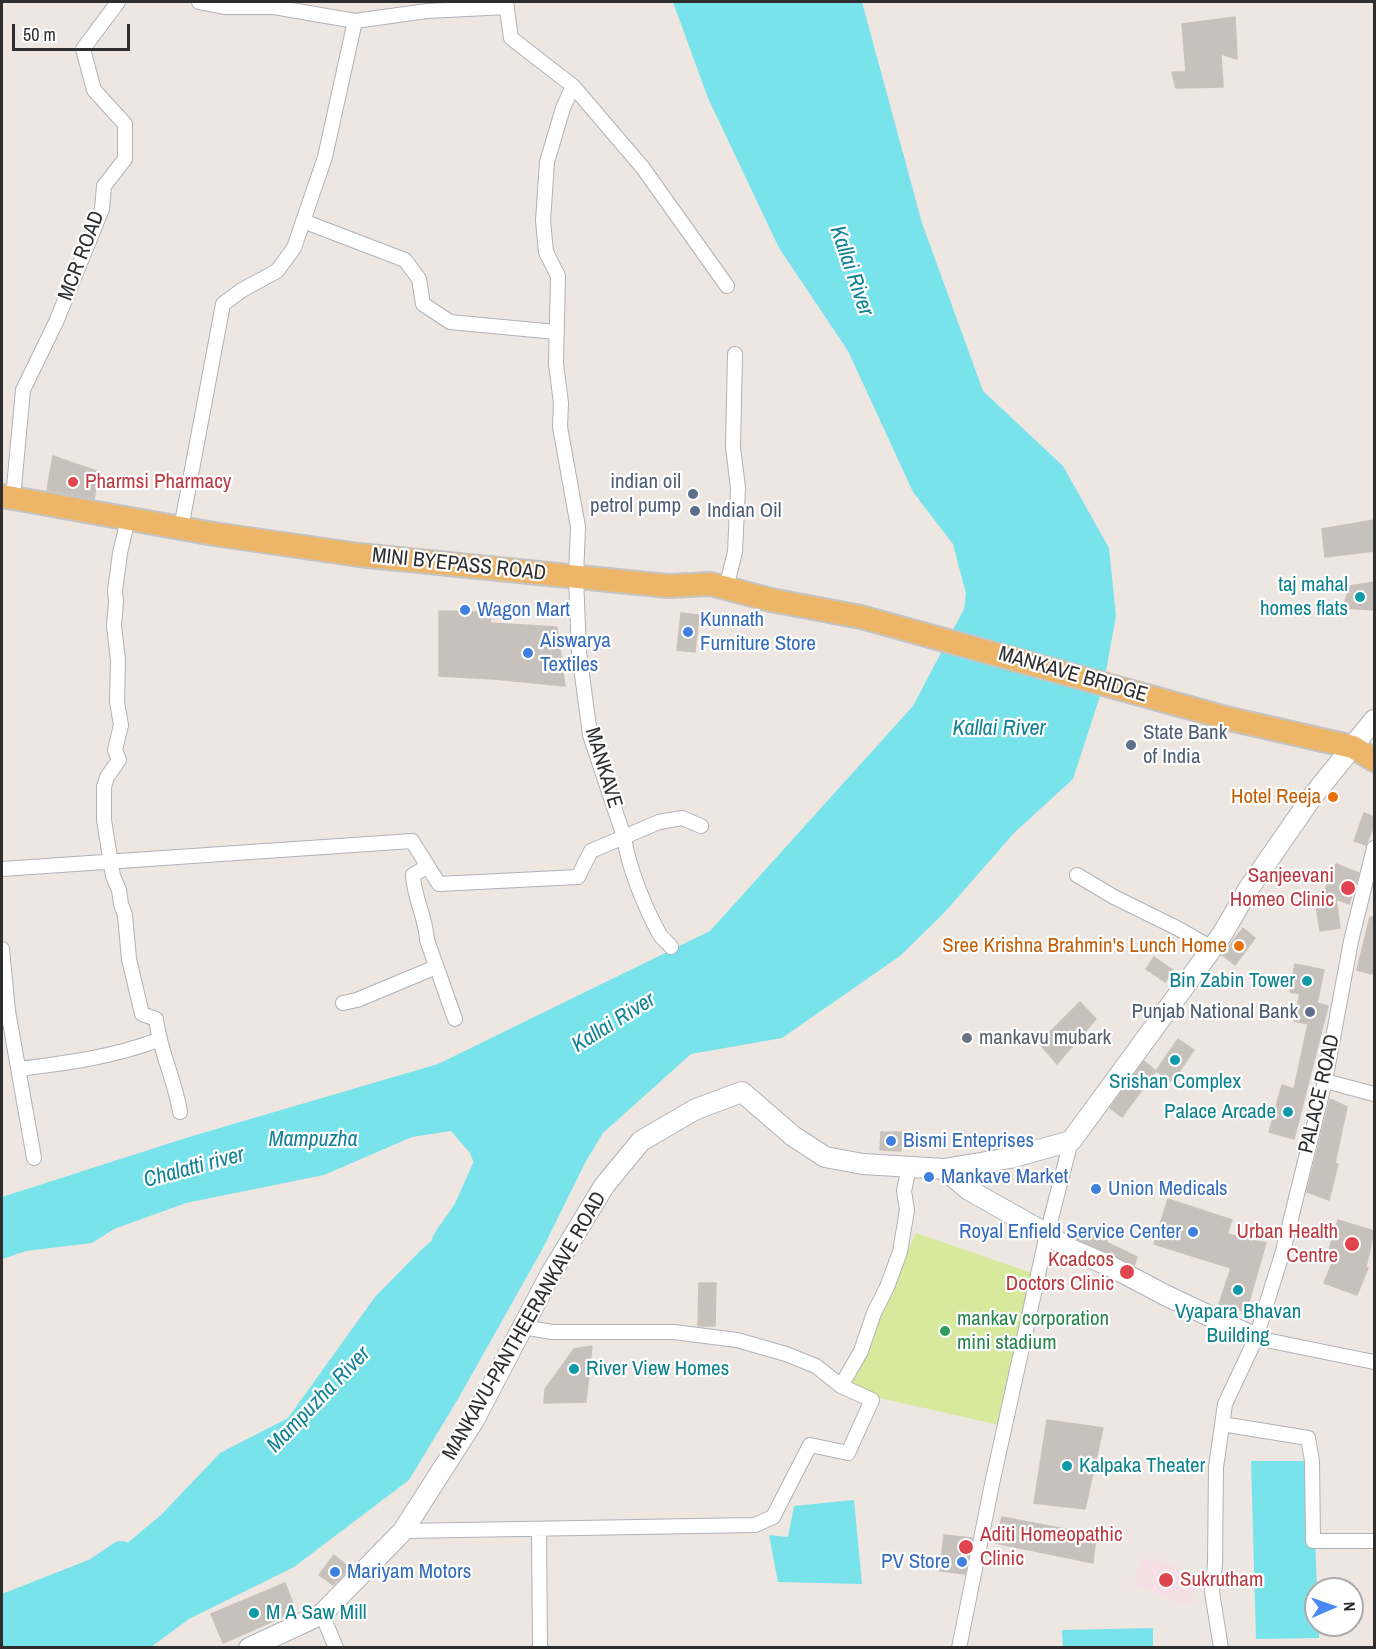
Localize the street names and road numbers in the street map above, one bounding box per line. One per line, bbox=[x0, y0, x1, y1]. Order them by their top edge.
street label: MCR ROAD bbox=[53, 208, 111, 304]
street label: MINI BYEPASS ROAD bbox=[371, 543, 547, 587]
street label: MANKAVE BRIDGE bbox=[996, 642, 1150, 708]
street label: MANKAVE bbox=[579, 725, 627, 811]
street label: PALACE ROAD bbox=[1294, 1032, 1346, 1156]
street label: MANKAVU-PANTHEERANKAVE ROAD bbox=[438, 1188, 612, 1464]

